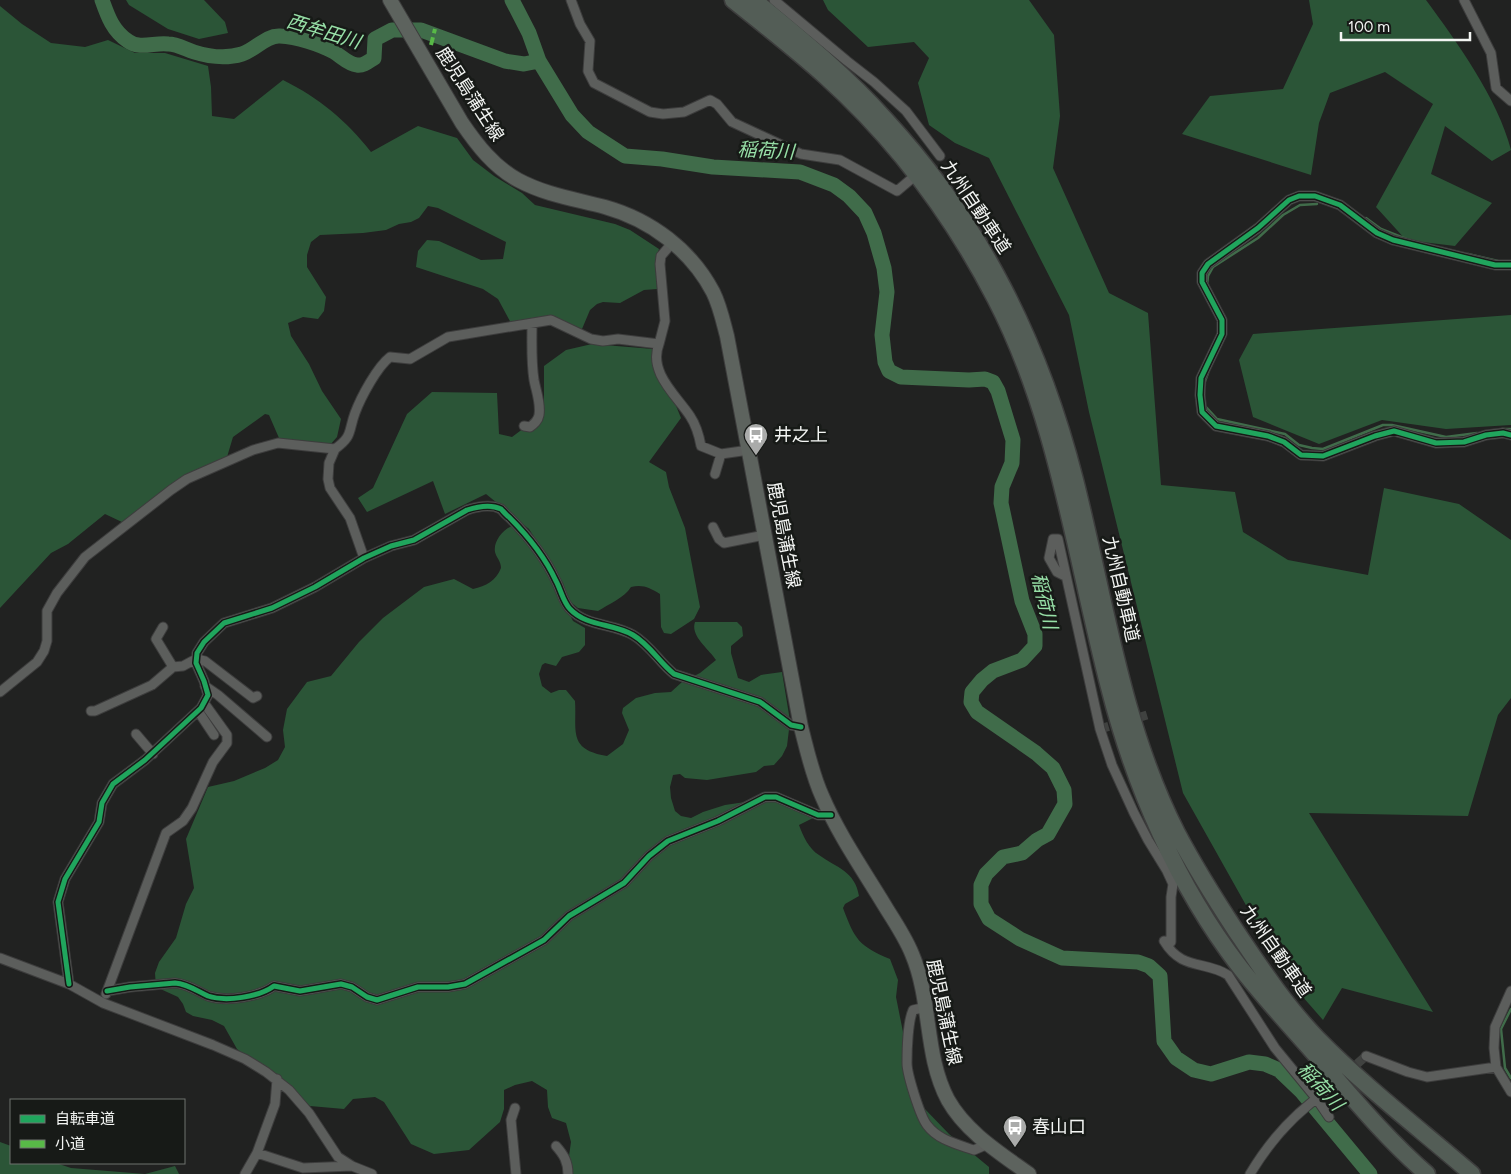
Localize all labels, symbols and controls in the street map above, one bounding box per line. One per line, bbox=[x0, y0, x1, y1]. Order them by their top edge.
water label: 西牟田川 bbox=[284, 9, 365, 54]
scale bar bbox=[1341, 10, 1470, 42]
text: 100 m bbox=[1348, 18, 1390, 36]
street label: 鹿児島蒲生線 bbox=[431, 43, 509, 145]
water label: 稲荷川 bbox=[737, 138, 797, 164]
street label: 九州自動車道 bbox=[937, 156, 1015, 258]
bus stop icon: 井之上 bbox=[743, 422, 769, 456]
place label: 井之上 bbox=[774, 424, 828, 446]
street label: 鹿児島蒲生線 bbox=[763, 480, 805, 590]
street label: 九州自動車道 bbox=[1098, 534, 1144, 644]
water label: 稲荷川 bbox=[1027, 571, 1063, 633]
street label: 九州自動車道 bbox=[1236, 900, 1316, 1002]
street label: 鹿児島蒲生線 bbox=[922, 957, 966, 1067]
water label: 稲荷川 bbox=[1293, 1057, 1350, 1117]
legend bbox=[10, 1099, 185, 1164]
text: 自転車道 bbox=[55, 1110, 115, 1128]
bus stop icon: 春山口 bbox=[1002, 1114, 1028, 1148]
place label: 春山口 bbox=[1032, 1116, 1086, 1138]
text: 小道 bbox=[55, 1135, 85, 1153]

